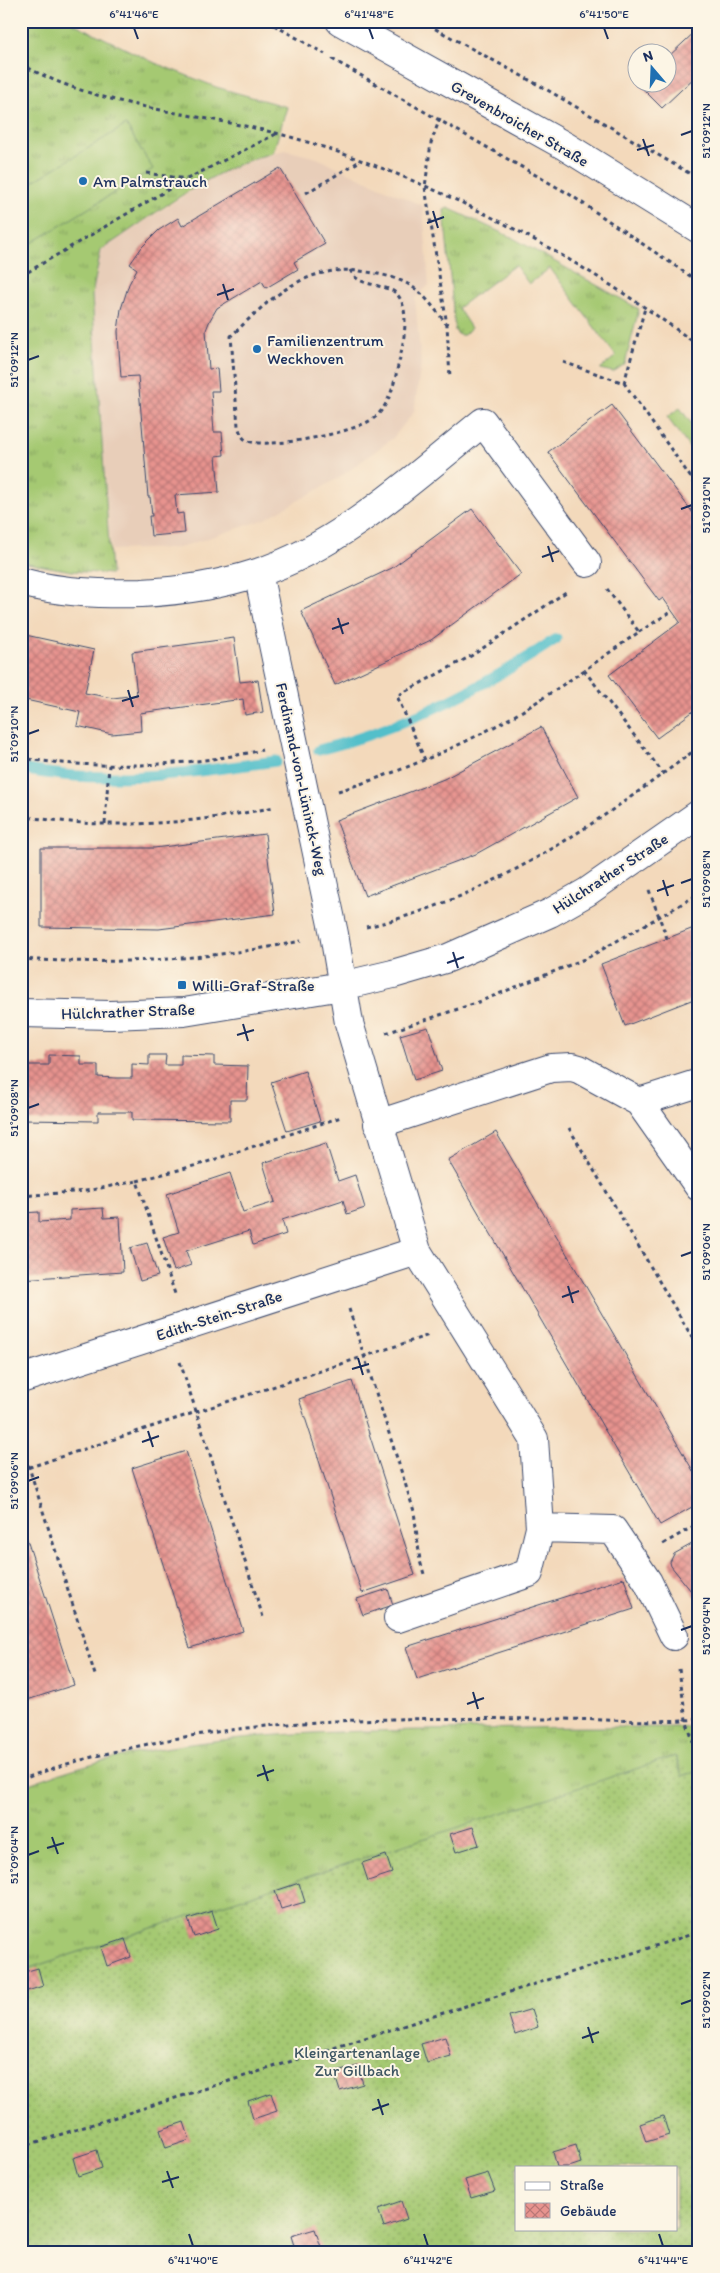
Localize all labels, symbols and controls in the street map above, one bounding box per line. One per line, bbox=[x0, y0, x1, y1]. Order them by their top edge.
text: 6°41'46"E bbox=[109, 7, 159, 21]
text: 6°41'48"E bbox=[344, 7, 394, 21]
text: 6°41'50"E bbox=[579, 7, 629, 21]
north arrow bbox=[628, 42, 678, 92]
text: N bbox=[641, 47, 655, 66]
street label: Grevenbroicher Straße bbox=[447, 76, 592, 171]
text: 51°09'12"N bbox=[699, 103, 713, 159]
place label: Am Palmstrauch bbox=[93, 172, 207, 191]
marker: Am Palmstrauch bbox=[77, 175, 89, 187]
place label: Familienzentrum Weckhoven bbox=[267, 331, 384, 368]
text: 51°09'12"N bbox=[7, 332, 21, 388]
marker: Familienzentrum Weckhoven bbox=[251, 343, 263, 355]
text: 51°09'10"N bbox=[699, 477, 713, 533]
street label: Ferdinand-von-Lüninck-Weg bbox=[272, 681, 331, 878]
text: 51°09'10"N bbox=[7, 706, 21, 762]
street label: Hülchrather Straße bbox=[549, 829, 672, 918]
text: 51°09'08"N bbox=[699, 850, 713, 908]
place label: Willi-Graf-Straße bbox=[192, 976, 315, 995]
marker: Willi-Graf-Straße bbox=[176, 979, 188, 991]
street label: Hülchrather Straße bbox=[61, 1000, 195, 1023]
text: 51°09'08"N bbox=[7, 1079, 21, 1137]
text: 51°09'06"N bbox=[699, 1223, 713, 1281]
street label: Edith-Stein-Straße bbox=[154, 1286, 285, 1345]
text: 51°09'06"N bbox=[7, 1452, 21, 1510]
text: 51°09'04"N bbox=[699, 1597, 713, 1655]
text: 51°09'04"N bbox=[7, 1826, 21, 1884]
text: 51°09'02"N bbox=[699, 1971, 713, 2029]
park label: Kleingartenanlage Zur Gillbach bbox=[294, 2043, 420, 2080]
legend bbox=[515, 2166, 678, 2230]
text: Straße bbox=[560, 2176, 604, 2194]
text: Gebäude bbox=[560, 2202, 617, 2220]
text: 6°41'40"E bbox=[168, 2253, 219, 2267]
text: 6°41'42"E bbox=[403, 2253, 453, 2267]
text: 6°41'44"E bbox=[638, 2253, 689, 2267]

